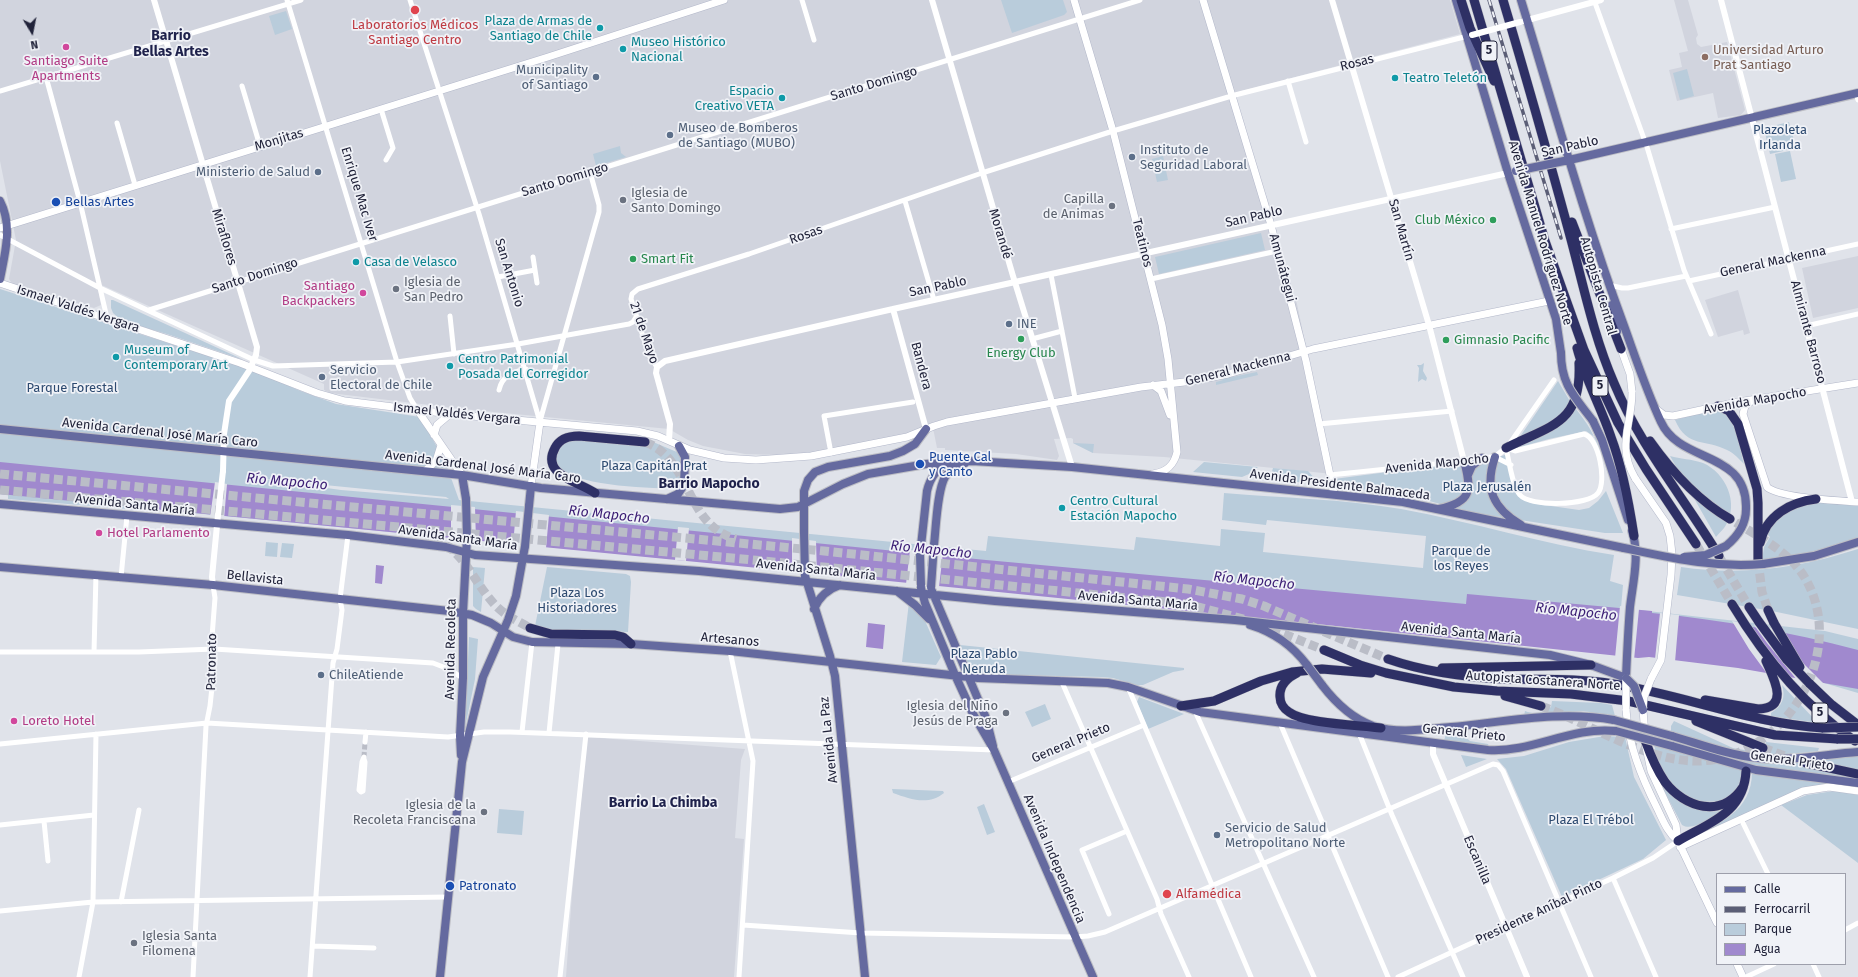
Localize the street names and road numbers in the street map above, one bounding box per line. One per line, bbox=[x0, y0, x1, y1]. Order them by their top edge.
road number: 5 bbox=[1481, 41, 1497, 61]
street label: Rosas bbox=[1339, 51, 1375, 75]
street label: Santo Domingo bbox=[829, 63, 919, 105]
street label: Monjitas bbox=[253, 125, 305, 155]
street label: San Pablo bbox=[1540, 133, 1600, 161]
street label: Avenida Manuel Rodríguez Norte bbox=[1504, 139, 1576, 327]
street label: Enrique Mac Iver bbox=[337, 145, 381, 243]
street label: Santo Domingo bbox=[520, 159, 610, 201]
street label: San Martín bbox=[1385, 197, 1417, 263]
street label: San Pablo bbox=[1224, 203, 1284, 231]
street label: Miraflores bbox=[208, 207, 240, 267]
street label: Morandé bbox=[985, 207, 1015, 261]
street label: Teatinos bbox=[1128, 217, 1156, 269]
street label: Rosas bbox=[787, 222, 825, 248]
street label: Amunátegui bbox=[1265, 232, 1299, 304]
street label: Autopista Central bbox=[1577, 235, 1619, 337]
street label: San Antonio bbox=[491, 237, 527, 309]
street label: General Mackenna bbox=[1719, 243, 1827, 281]
street label: Santo Domingo bbox=[210, 255, 300, 297]
street label: San Pablo bbox=[908, 273, 968, 301]
street label: Almirante Barroso bbox=[1787, 279, 1829, 385]
street label: Ismael Valdés Vergara bbox=[15, 282, 141, 336]
street label: 21 de Mayo bbox=[626, 300, 662, 366]
street label: Bandera bbox=[907, 340, 935, 392]
street label: General Mackenna bbox=[1184, 348, 1292, 390]
road number: 5 bbox=[1592, 376, 1608, 396]
street label: Avenida Mapocho bbox=[1702, 384, 1808, 418]
street label: Ismael Valdés Vergara bbox=[392, 400, 522, 428]
street label: Avenida Cardenal José María Caro bbox=[61, 415, 259, 451]
street label: Avenida Cardenal José María Caro bbox=[384, 447, 582, 487]
street label: Avenida Mapocho bbox=[1384, 451, 1490, 477]
street label: Avenida Presidente Balmaceda bbox=[1249, 466, 1431, 504]
street label: Avenida Santa María bbox=[74, 491, 196, 519]
street label: Avenida Santa María bbox=[397, 522, 519, 554]
street label: Avenida Santa María bbox=[755, 556, 877, 584]
street label: Bellavista bbox=[226, 567, 284, 589]
street label: Avenida Santa María bbox=[1077, 588, 1199, 614]
street label: Avenida Recoleta bbox=[442, 598, 460, 700]
street label: Avenida Santa María bbox=[1400, 619, 1522, 647]
street label: Artesanos bbox=[700, 630, 760, 650]
street label: Patronato bbox=[204, 633, 220, 691]
street label: Autopista Costanera Norte bbox=[1465, 668, 1621, 694]
street label: Avenida La Paz bbox=[817, 696, 841, 784]
road number: 5 bbox=[1812, 703, 1828, 723]
street label: General Prieto bbox=[1029, 719, 1113, 767]
street label: General Prieto bbox=[1421, 721, 1507, 745]
street label: General Prieto bbox=[1749, 747, 1835, 775]
street label: Avenida Independencia bbox=[1020, 792, 1088, 926]
street label: Escanilla bbox=[1460, 833, 1494, 887]
street label: Presidente Aníbal Pinto bbox=[1473, 876, 1605, 948]

